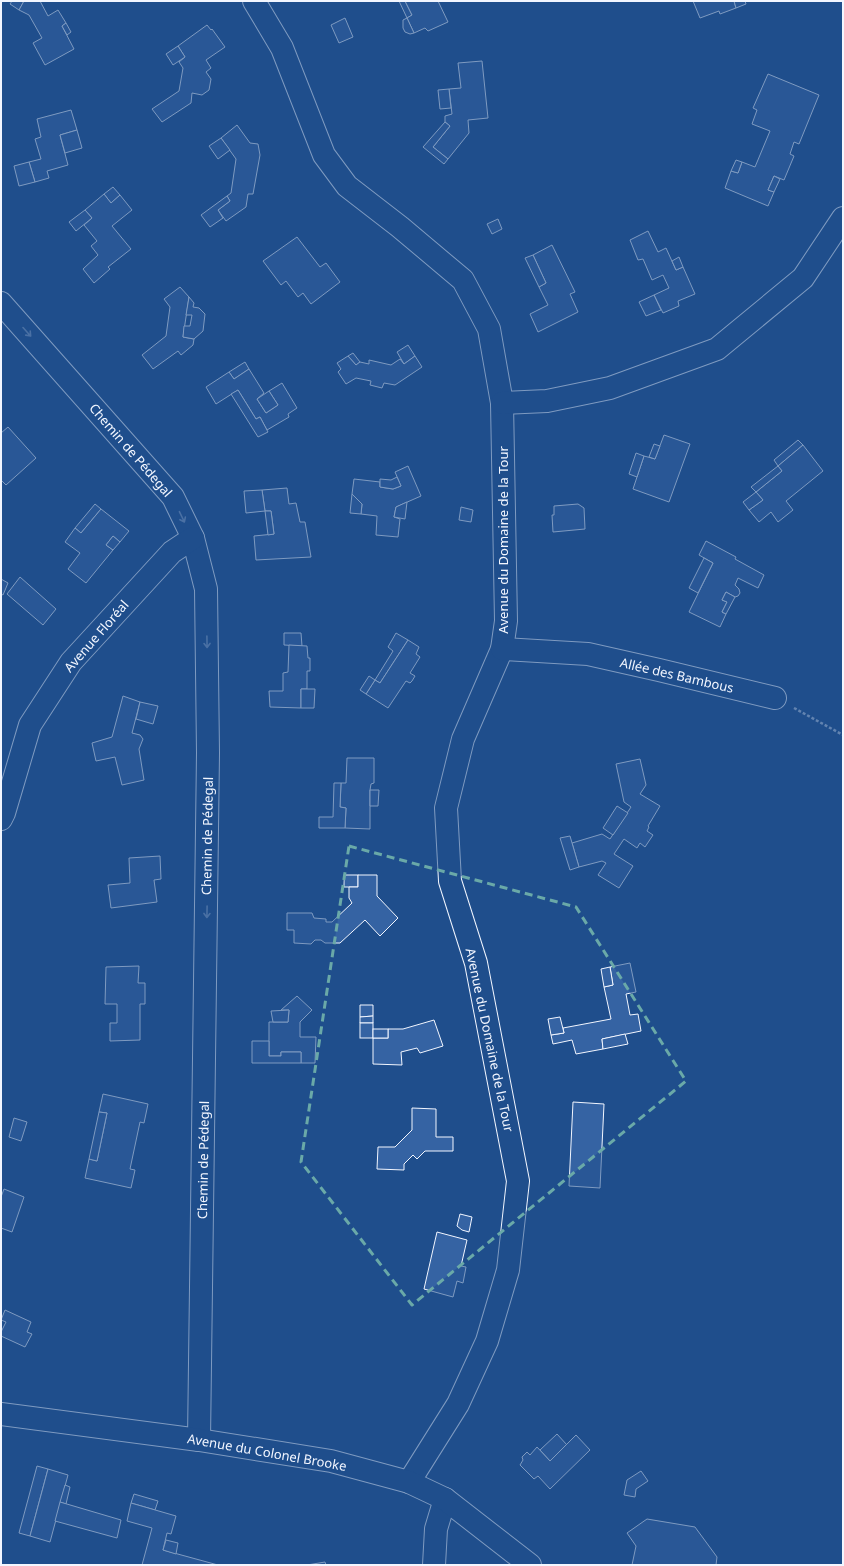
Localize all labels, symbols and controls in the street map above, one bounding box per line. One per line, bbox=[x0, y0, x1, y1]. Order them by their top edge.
one-way arrow bbox=[22, 327, 32, 337]
street label: Chemin de Pédegal bbox=[85, 399, 177, 501]
street label: Avenue du Domaine de la Tour bbox=[494, 446, 512, 634]
one-way arrow bbox=[179, 510, 187, 522]
street label: Avenue Floréal bbox=[60, 596, 132, 676]
one-way arrow bbox=[203, 635, 211, 648]
street label: Allée des Bambous bbox=[618, 653, 736, 697]
street label: Chemin de Pédegal bbox=[197, 777, 217, 895]
one-way arrow bbox=[203, 905, 211, 918]
street label: Avenue du Domaine de la Tour bbox=[462, 946, 518, 1134]
street label: Chemin de Pédegal bbox=[193, 1101, 213, 1219]
street label: Avenue du Colonel Brooke bbox=[186, 1429, 348, 1475]

